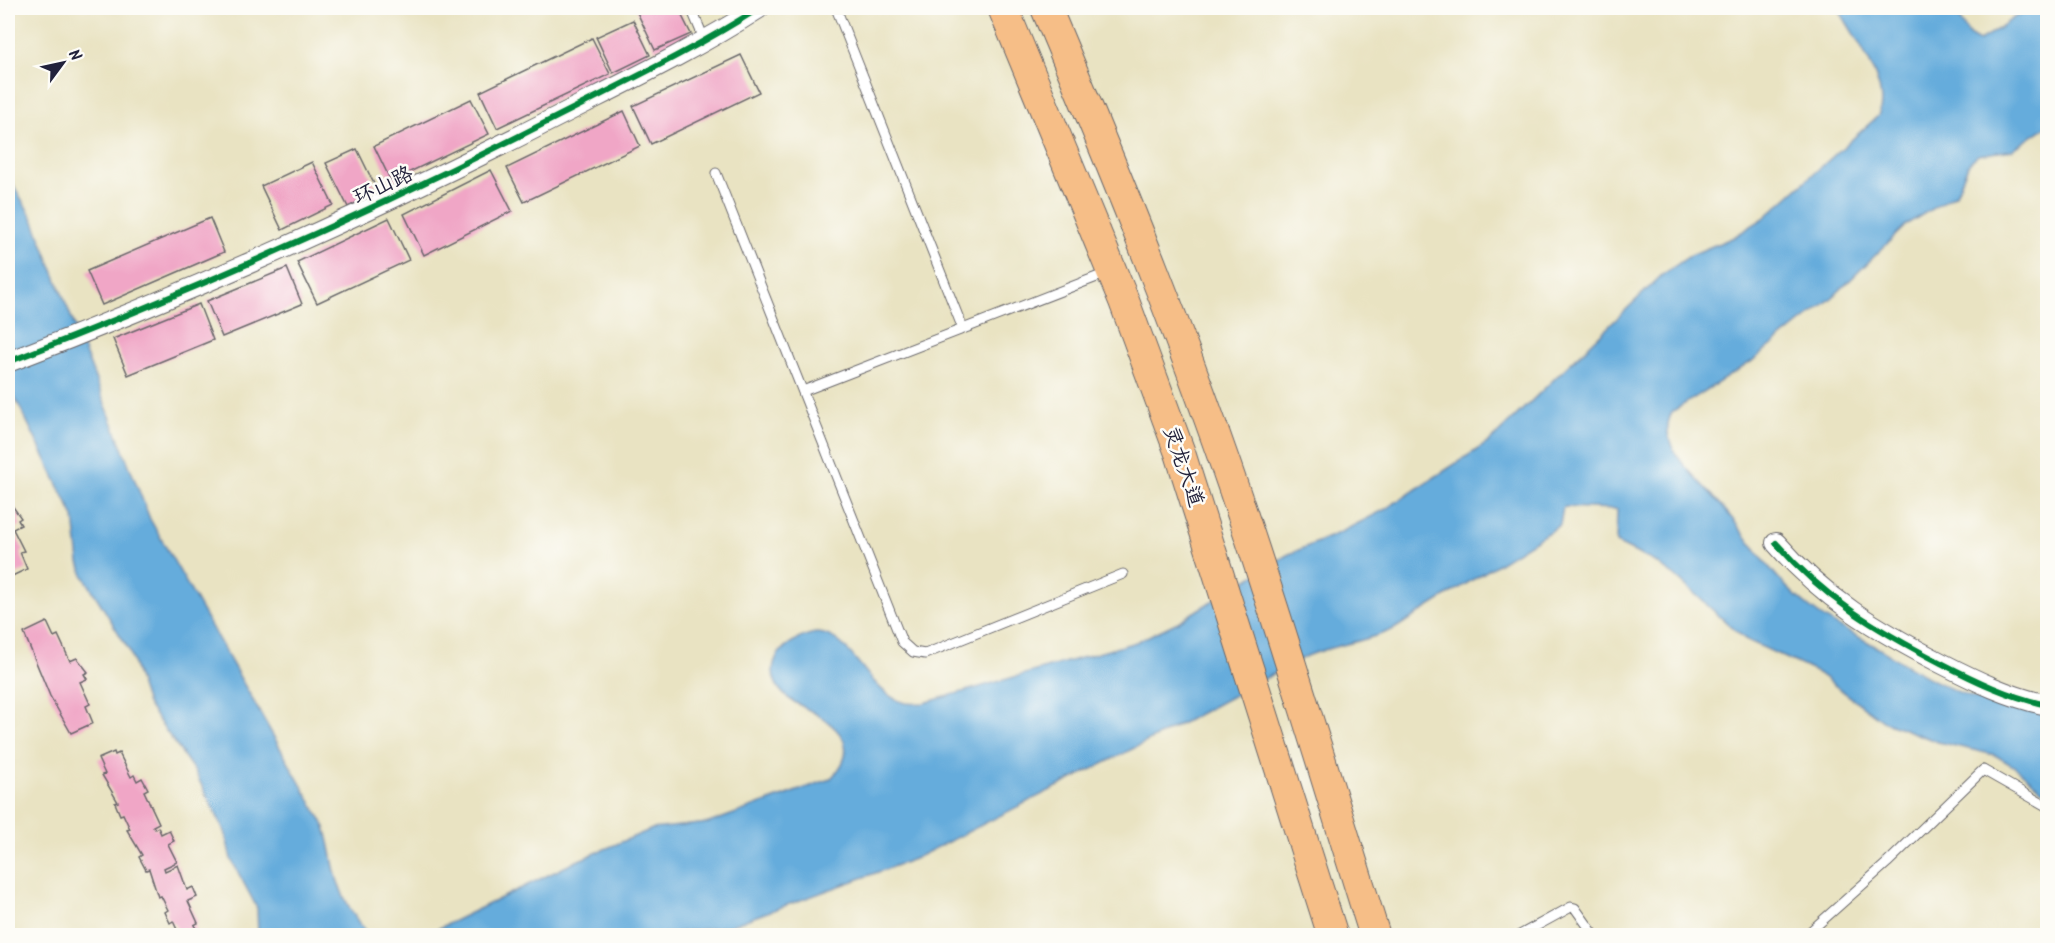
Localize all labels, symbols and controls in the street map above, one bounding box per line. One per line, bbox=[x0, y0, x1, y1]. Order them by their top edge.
north arrow bbox=[33, 33, 93, 93]
text: N bbox=[61, 45, 88, 67]
street label: 环山路 bbox=[348, 158, 419, 215]
street label: 灵龙大道 bbox=[1153, 421, 1212, 512]

